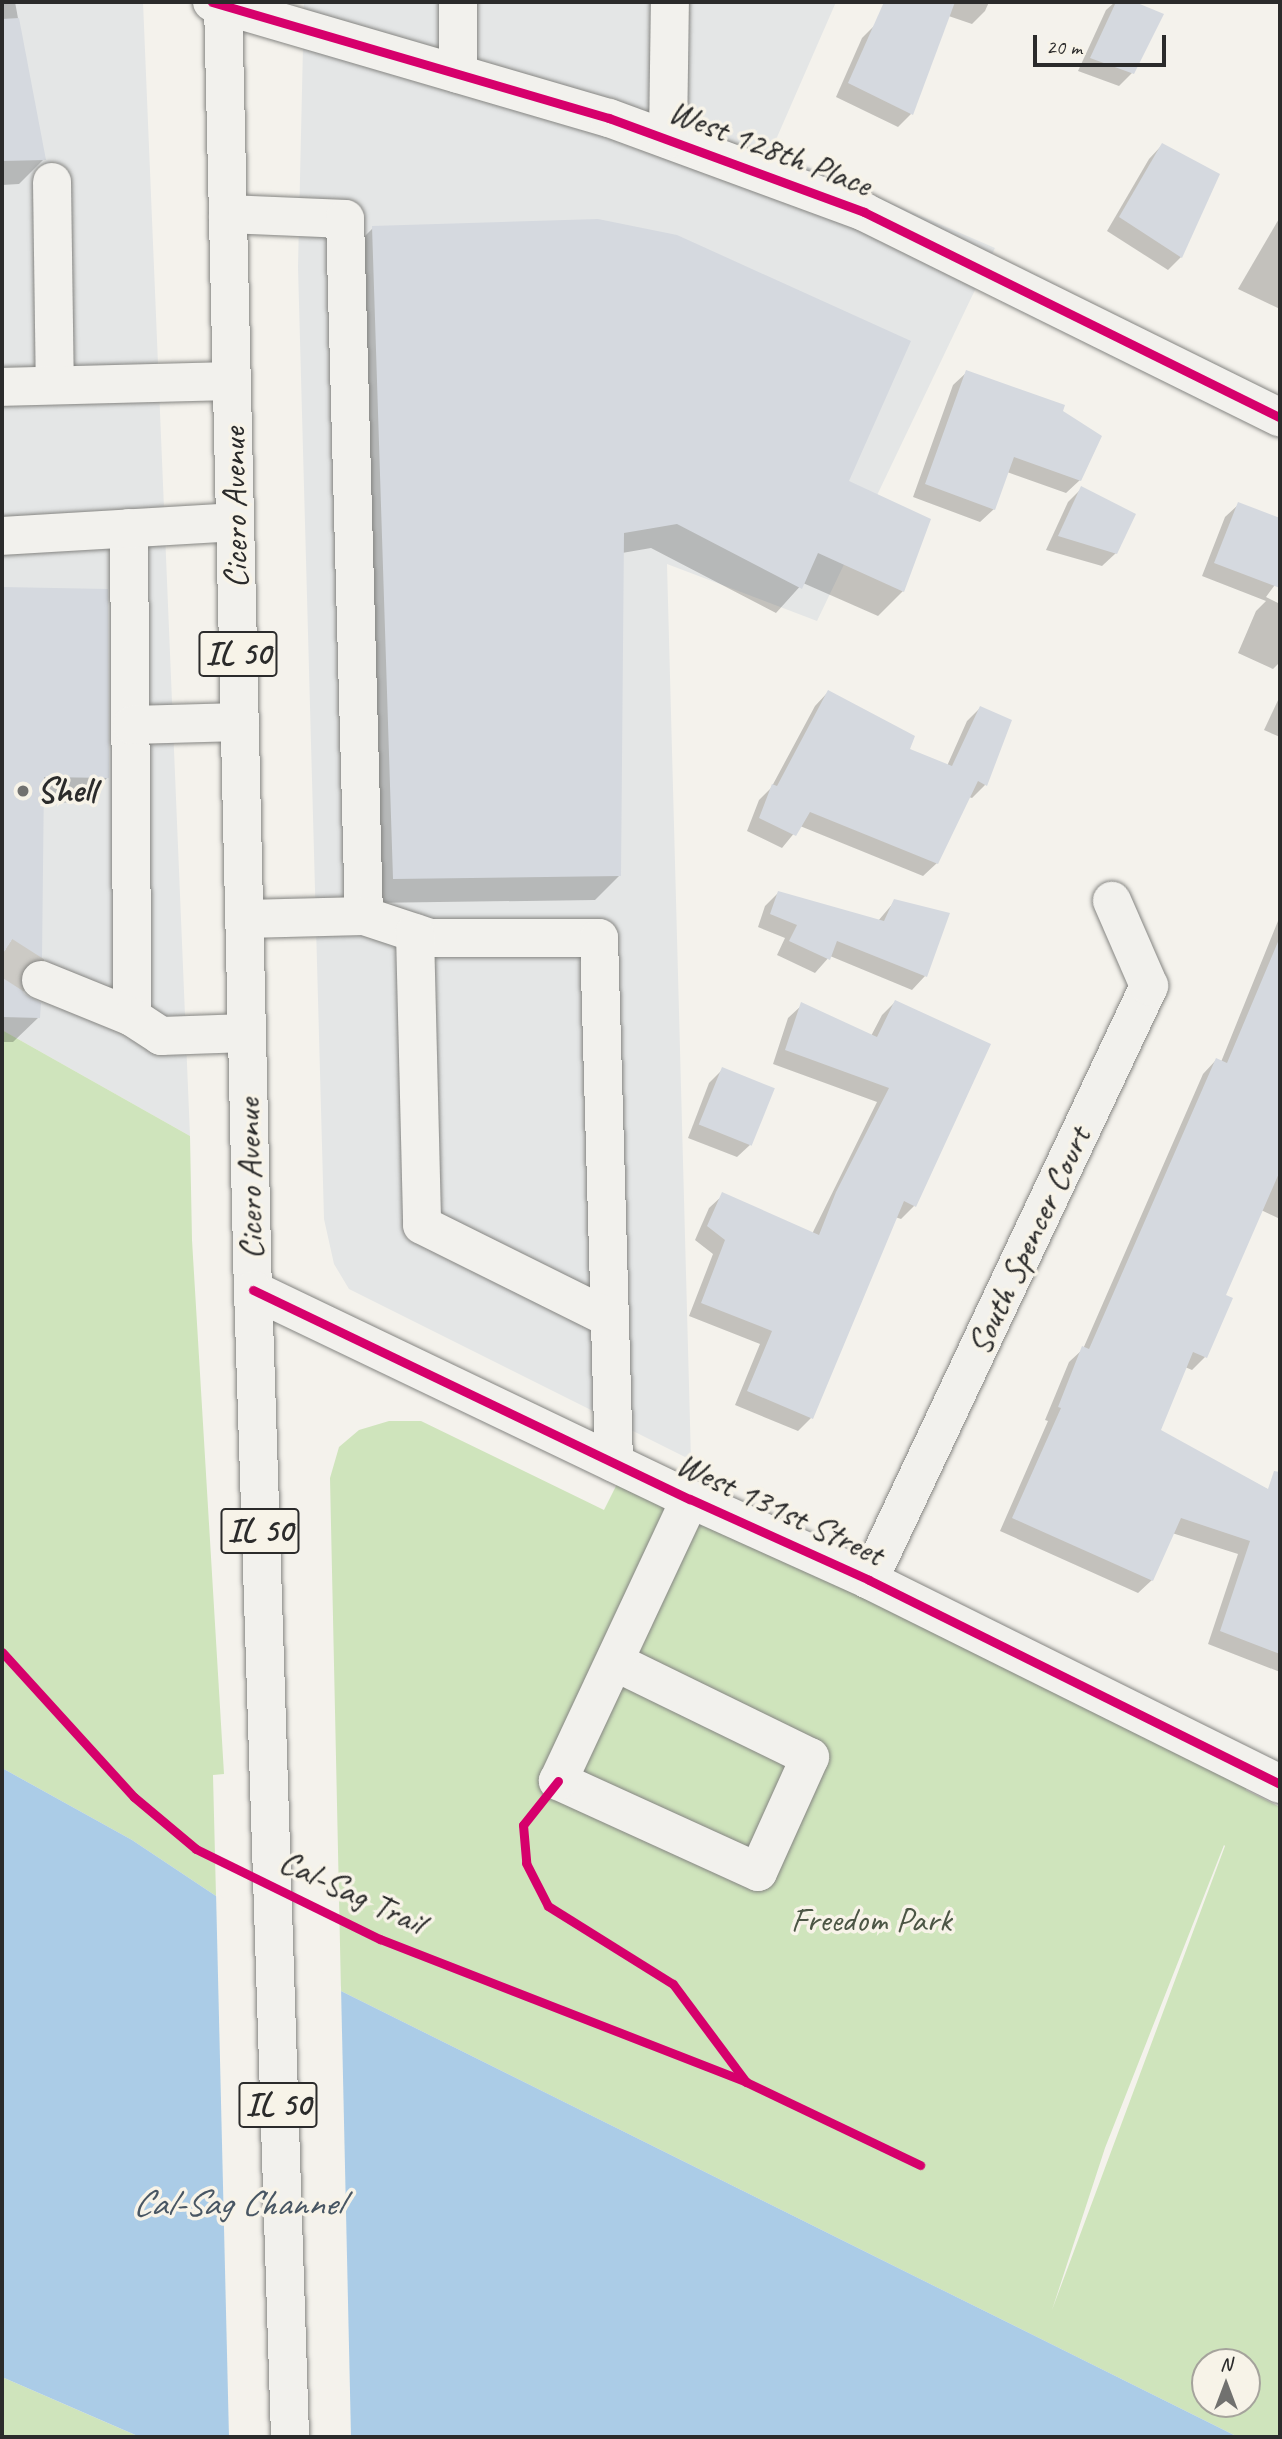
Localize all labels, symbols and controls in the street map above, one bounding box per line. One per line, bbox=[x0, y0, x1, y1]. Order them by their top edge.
scale bar bbox=[1037, 21, 1170, 65]
text: 20 m bbox=[1046, 34, 1082, 60]
street label: West 128th Place bbox=[663, 90, 877, 206]
street label: Cicero Avenue bbox=[213, 427, 257, 589]
road number: IL 50 bbox=[198, 624, 278, 684]
place label: Shell bbox=[37, 770, 96, 812]
marker: Shell bbox=[15, 783, 31, 799]
street label: Cicero Avenue bbox=[228, 1098, 272, 1260]
street label: South Spencer Court bbox=[958, 1120, 1100, 1362]
street label: West 131st Street bbox=[669, 1443, 891, 1575]
road number: IL 50 bbox=[220, 1502, 300, 1560]
street label: Cal-Sag Trail bbox=[273, 1840, 431, 1944]
park label: Freedom Park bbox=[791, 1899, 951, 1941]
road number: IL 50 bbox=[238, 2076, 318, 2134]
water label: Cal-Sag Channel bbox=[132, 2181, 342, 2225]
north arrow bbox=[1191, 2348, 1261, 2418]
text: N bbox=[1220, 2352, 1232, 2376]

